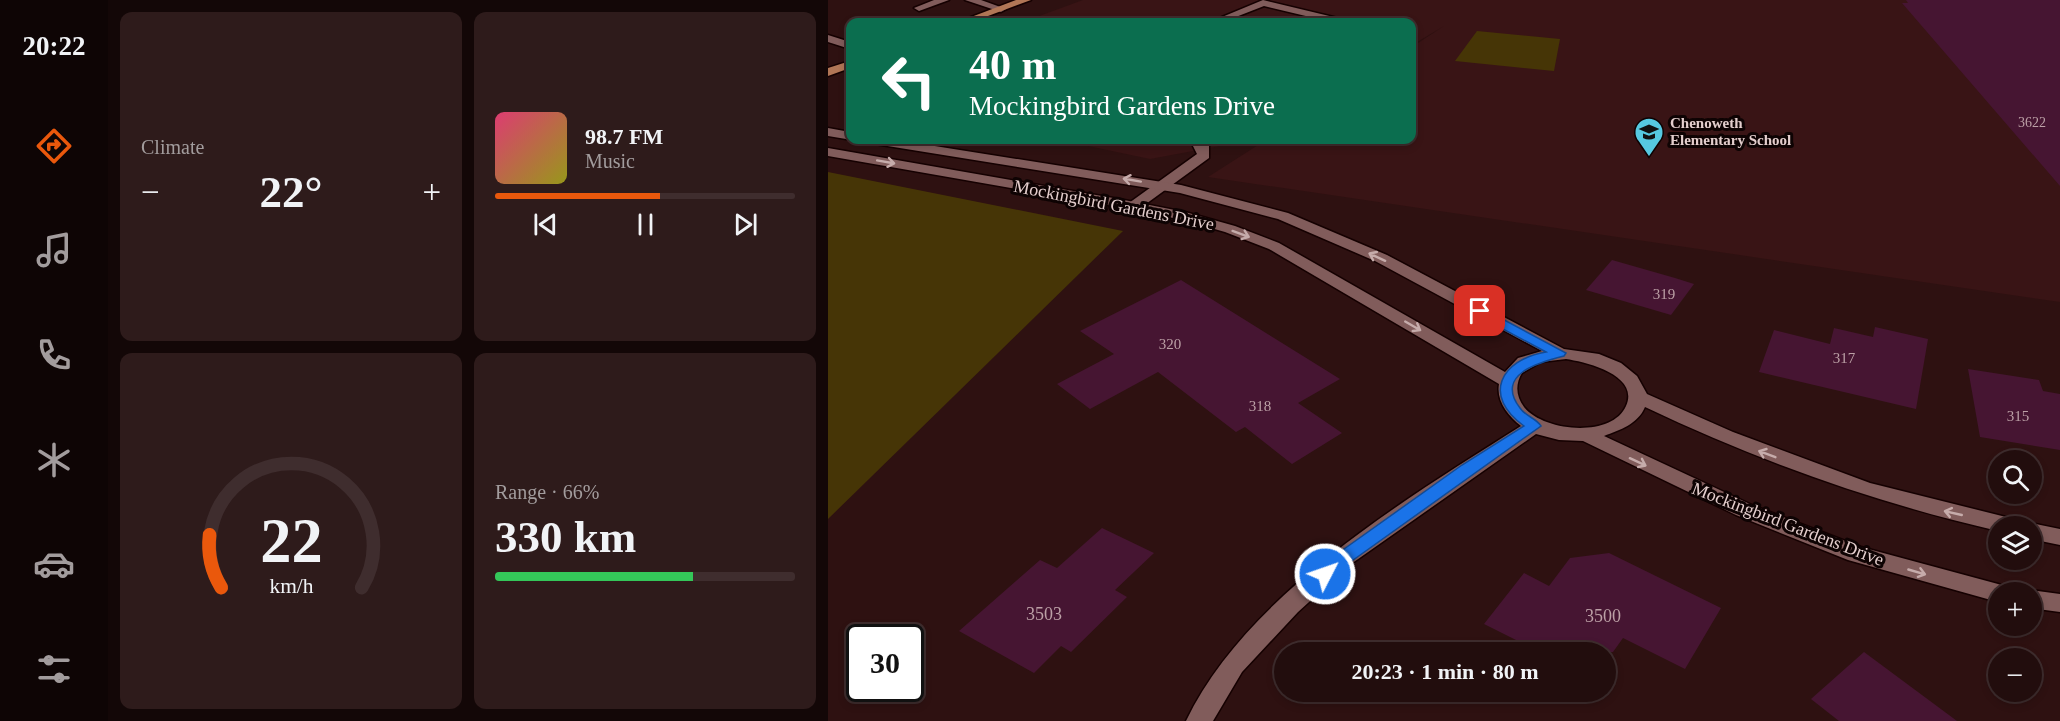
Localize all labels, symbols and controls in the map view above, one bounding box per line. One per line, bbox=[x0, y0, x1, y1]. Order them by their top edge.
text: 20:22 bbox=[23, 31, 86, 61]
icon: left bbox=[870, 42, 948, 120]
text: 40 m bbox=[969, 42, 1057, 88]
text: Mockingbird Gardens Drive bbox=[969, 91, 1275, 121]
place label: Chenoweth Elementary School bbox=[1670, 115, 1791, 148]
house number: 3622 bbox=[2018, 115, 2046, 130]
school or university icon: Chenoweth Elementary School bbox=[1633, 116, 1665, 158]
text: 98.7 FM bbox=[585, 124, 663, 149]
icon: directions bbox=[33, 125, 75, 167]
text: Climate bbox=[141, 136, 204, 158]
text: Music bbox=[585, 150, 635, 172]
one-way arrow bbox=[875, 157, 895, 168]
text: 22° bbox=[260, 167, 323, 217]
text: − bbox=[141, 174, 160, 210]
text: + bbox=[422, 174, 441, 210]
one-way arrow bbox=[1123, 174, 1142, 185]
street label: Mockingbird Gardens Drive bbox=[1012, 176, 1216, 234]
icon: previous bbox=[529, 208, 562, 241]
icon: pause bbox=[629, 208, 662, 241]
icon: next bbox=[729, 208, 762, 241]
icon: music bbox=[33, 229, 75, 271]
one-way arrow bbox=[1231, 229, 1250, 240]
one-way arrow bbox=[1369, 251, 1387, 262]
pin bbox=[1454, 285, 1505, 336]
house number: 319 bbox=[1653, 286, 1675, 302]
icon: arrive bbox=[1463, 294, 1496, 327]
one-way arrow bbox=[1404, 320, 1421, 332]
icon: phone bbox=[33, 334, 75, 376]
house number: 320 bbox=[1159, 336, 1181, 352]
house number: 317 bbox=[1833, 350, 1856, 366]
house number: 318 bbox=[1249, 398, 1271, 414]
house number: 315 bbox=[2007, 408, 2029, 424]
icon: climate bbox=[33, 439, 75, 481]
one-way arrow bbox=[1758, 448, 1777, 459]
map controls bbox=[1988, 450, 2042, 702]
button: search bbox=[1988, 450, 2042, 504]
one-way arrow bbox=[1629, 457, 1647, 469]
street label: Mockingbird Gardens Drive bbox=[1689, 478, 1887, 570]
text: Range · 66% bbox=[495, 481, 599, 503]
text: 22 bbox=[260, 506, 322, 575]
one-way arrow bbox=[1943, 507, 1962, 519]
text: 330 km bbox=[495, 512, 636, 562]
button: layers bbox=[1988, 516, 2042, 570]
position arrow bbox=[1293, 542, 1357, 606]
icon: car bbox=[33, 543, 75, 585]
one-way arrow bbox=[1907, 567, 1926, 578]
text: km/h bbox=[269, 574, 313, 598]
button: + bbox=[1988, 582, 2042, 636]
house number: 3503 bbox=[1026, 604, 1062, 624]
house number: 3500 bbox=[1585, 606, 1621, 626]
speed limit sign: 30 bbox=[846, 624, 924, 702]
icon: filters bbox=[33, 648, 75, 690]
button: − bbox=[1988, 648, 2042, 702]
text: 20:23 · 1 min · 80 m bbox=[1352, 659, 1539, 684]

